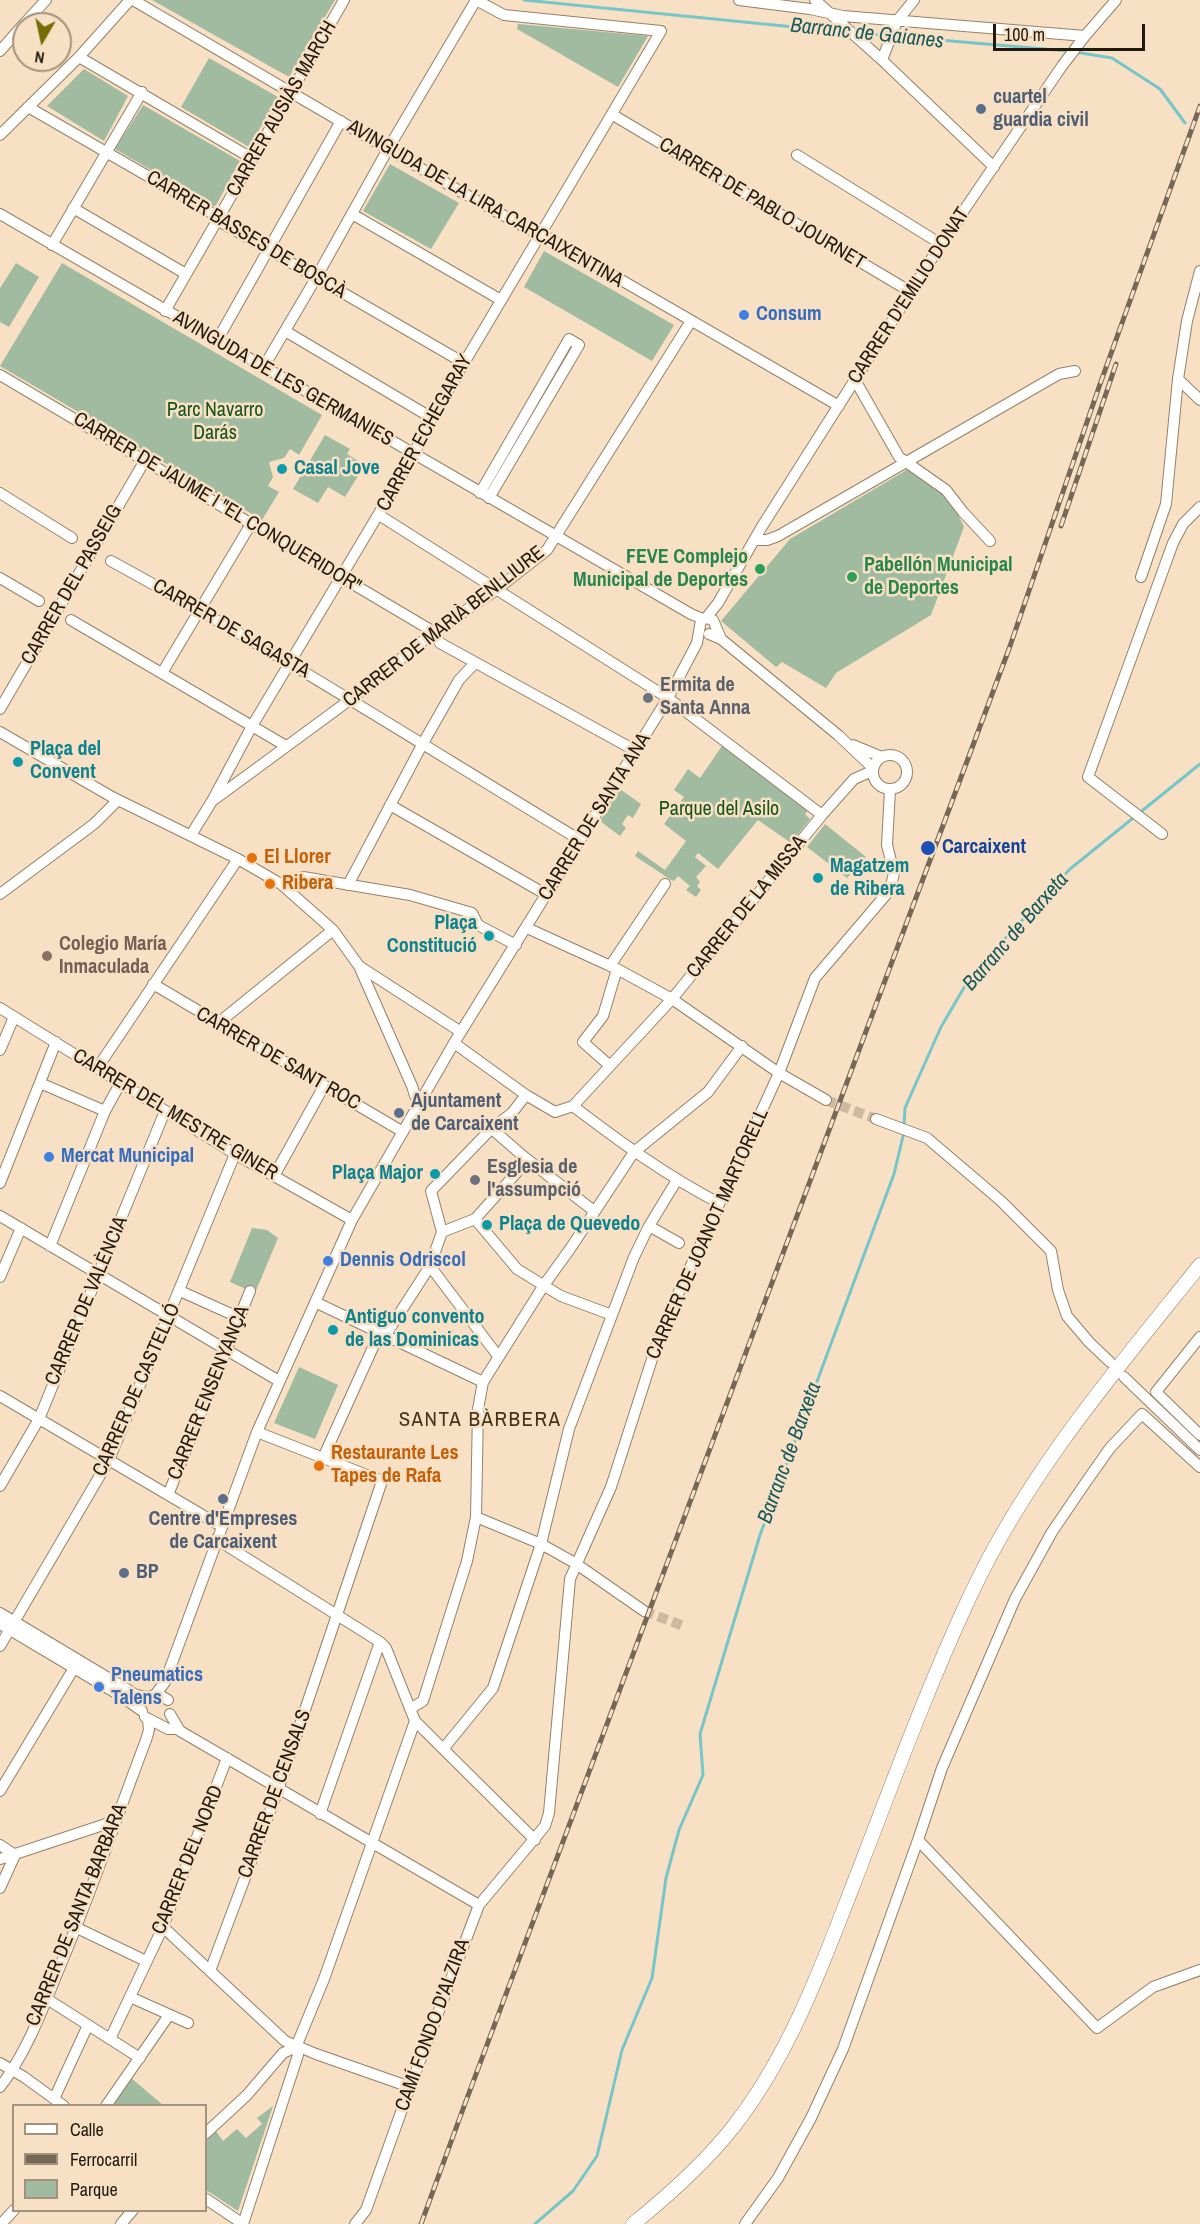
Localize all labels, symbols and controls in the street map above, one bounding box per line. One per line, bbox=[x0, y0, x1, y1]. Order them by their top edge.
north arrow bbox=[12, 12, 72, 72]
scale bar bbox=[996, 12, 1148, 50]
water label: Barranc de Gaianes bbox=[789, 13, 945, 55]
street label: CARRER AUSIÀS MARCH bbox=[222, 17, 342, 201]
text: 100 m bbox=[1004, 22, 1045, 47]
text: N bbox=[33, 46, 46, 69]
place label: cuartel guardia civil bbox=[993, 86, 1089, 133]
marker: cuartel guardia civil bbox=[974, 102, 988, 116]
street label: AVINGUDA DE LA LIRA CARCAIXENTINA bbox=[343, 115, 627, 293]
street label: CARRER DE PABLO JOURNET bbox=[654, 133, 870, 275]
street label: CARRER BASSES DE BOSCÀ bbox=[142, 166, 350, 304]
street label: CARRER D'EMILIO DONAT bbox=[843, 203, 975, 389]
place label: Consum bbox=[756, 303, 822, 327]
street label: AVINGUDA DE LES GERMANIES bbox=[169, 306, 397, 452]
marker: Consum bbox=[737, 308, 751, 322]
street label: CARRER ECHEGARAY bbox=[372, 350, 478, 516]
park label: Parc Navarro Darás bbox=[167, 399, 263, 446]
street label: CARRER DE JAUME I "EL CONQUERIDOR" bbox=[69, 407, 365, 599]
place label: Casal Jove bbox=[294, 457, 380, 481]
marker: Casal Jove bbox=[275, 462, 289, 476]
street label: CARRER DEL PASSEIG bbox=[16, 501, 128, 669]
street label: CARRER DE MARIÀ BENLLIURE bbox=[339, 541, 549, 713]
place label: FEVE Complejo Municipal de Deportes bbox=[573, 546, 748, 593]
place label: Pabellón Municipal de Deportes bbox=[864, 554, 1013, 601]
marker: FEVE Complejo Municipal de Deportes bbox=[753, 562, 767, 576]
marker: Pabellón Municipal de Deportes bbox=[845, 570, 859, 584]
street label: CARRER DE SAGASTA bbox=[148, 574, 314, 684]
place label: Ermita de Santa Anna bbox=[660, 674, 750, 721]
marker: Ermita de Santa Anna bbox=[641, 691, 655, 705]
street label: CARRER DE SANTA ANA bbox=[534, 729, 656, 905]
place label: Plaça del Convent bbox=[30, 738, 101, 785]
marker: Plaça del Convent bbox=[11, 755, 25, 769]
park label: Parque del Asilo bbox=[659, 798, 779, 822]
street label: CARRER DE LA MISSA bbox=[682, 831, 812, 983]
place label: Carcaixent bbox=[942, 836, 1026, 860]
marker: Carcaixent bbox=[919, 839, 937, 857]
place label: El Llorer bbox=[264, 846, 331, 870]
marker: El Llorer bbox=[245, 851, 259, 865]
place label: Magatzem de Ribera bbox=[830, 855, 909, 902]
water label: Barranc de Barxeta bbox=[958, 868, 1074, 996]
marker: Magatzem de Ribera bbox=[811, 871, 825, 885]
place label: Ribera bbox=[282, 872, 333, 896]
marker: Ribera bbox=[263, 877, 277, 891]
place label: Plaça Constitució bbox=[387, 912, 477, 959]
marker: Plaça Constitució bbox=[482, 929, 496, 943]
place label: Colegio María Inmaculada bbox=[59, 933, 167, 980]
marker: Colegio María Inmaculada bbox=[40, 949, 54, 963]
street label: CARRER DE SANT ROC bbox=[192, 1002, 364, 1116]
street label: CARRER DEL MESTRE GINER bbox=[68, 1044, 282, 1186]
place label: Ajuntament de Carcaixent bbox=[411, 1090, 519, 1137]
street label: CARRER DE JOANOT MARTORELL bbox=[642, 1105, 774, 1363]
marker: Ajuntament de Carcaixent bbox=[392, 1106, 406, 1120]
place label: Mercat Municipal bbox=[61, 1145, 194, 1169]
marker: Mercat Municipal bbox=[42, 1150, 56, 1164]
place label: Esglesia de l'assumpció bbox=[487, 1156, 581, 1203]
place label: Plaça Major bbox=[332, 1162, 423, 1186]
marker: Plaça Major bbox=[428, 1167, 442, 1181]
marker: Esglesia de l'assumpció bbox=[468, 1173, 482, 1187]
street label: CARRER DE VALÈNCIA bbox=[41, 1213, 133, 1389]
place label: Plaça de Quevedo bbox=[499, 1213, 640, 1237]
marker: Plaça de Quevedo bbox=[480, 1218, 494, 1232]
place label: Dennis Odriscol bbox=[340, 1249, 466, 1273]
marker: Dennis Odriscol bbox=[321, 1254, 335, 1268]
street label: CARRER DE CASTELLÓ bbox=[88, 1300, 186, 1480]
street label: CARRER ENSENYANÇA bbox=[163, 1302, 255, 1484]
place label: Antiguo convento de las Dominicas bbox=[345, 1306, 484, 1353]
marker: Antiguo convento de las Dominicas bbox=[326, 1323, 340, 1337]
water label: Barranc de Barxeta bbox=[753, 1379, 827, 1527]
district label: SANTA BÀRBERA bbox=[399, 1407, 561, 1433]
place label: Restaurante Les Tapes de Rafa bbox=[331, 1442, 459, 1489]
marker: Restaurante Les Tapes de Rafa bbox=[312, 1459, 326, 1473]
marker: Centre d'Empreses de Carcaixent bbox=[216, 1492, 230, 1506]
place label: Centre d'Empreses de Carcaixent bbox=[149, 1508, 297, 1555]
place label: BP bbox=[136, 1561, 159, 1585]
marker: BP bbox=[117, 1566, 131, 1580]
place label: Pneumatics Talens bbox=[111, 1664, 203, 1711]
marker: Pneumatics Talens bbox=[92, 1680, 106, 1694]
street label: CARRER DE CENSALS bbox=[233, 1706, 317, 1882]
street label: CARRER DEL NORD bbox=[147, 1782, 229, 1938]
street label: CARRER DE SANTA BARBARA bbox=[21, 1800, 133, 2030]
street label: CAMÍ FONDO D'ALZIRA bbox=[391, 1936, 475, 2114]
legend bbox=[12, 2104, 207, 2212]
text: Calle bbox=[70, 2117, 104, 2142]
text: Ferrocarril bbox=[70, 2147, 137, 2172]
text: Parque bbox=[70, 2177, 118, 2202]

